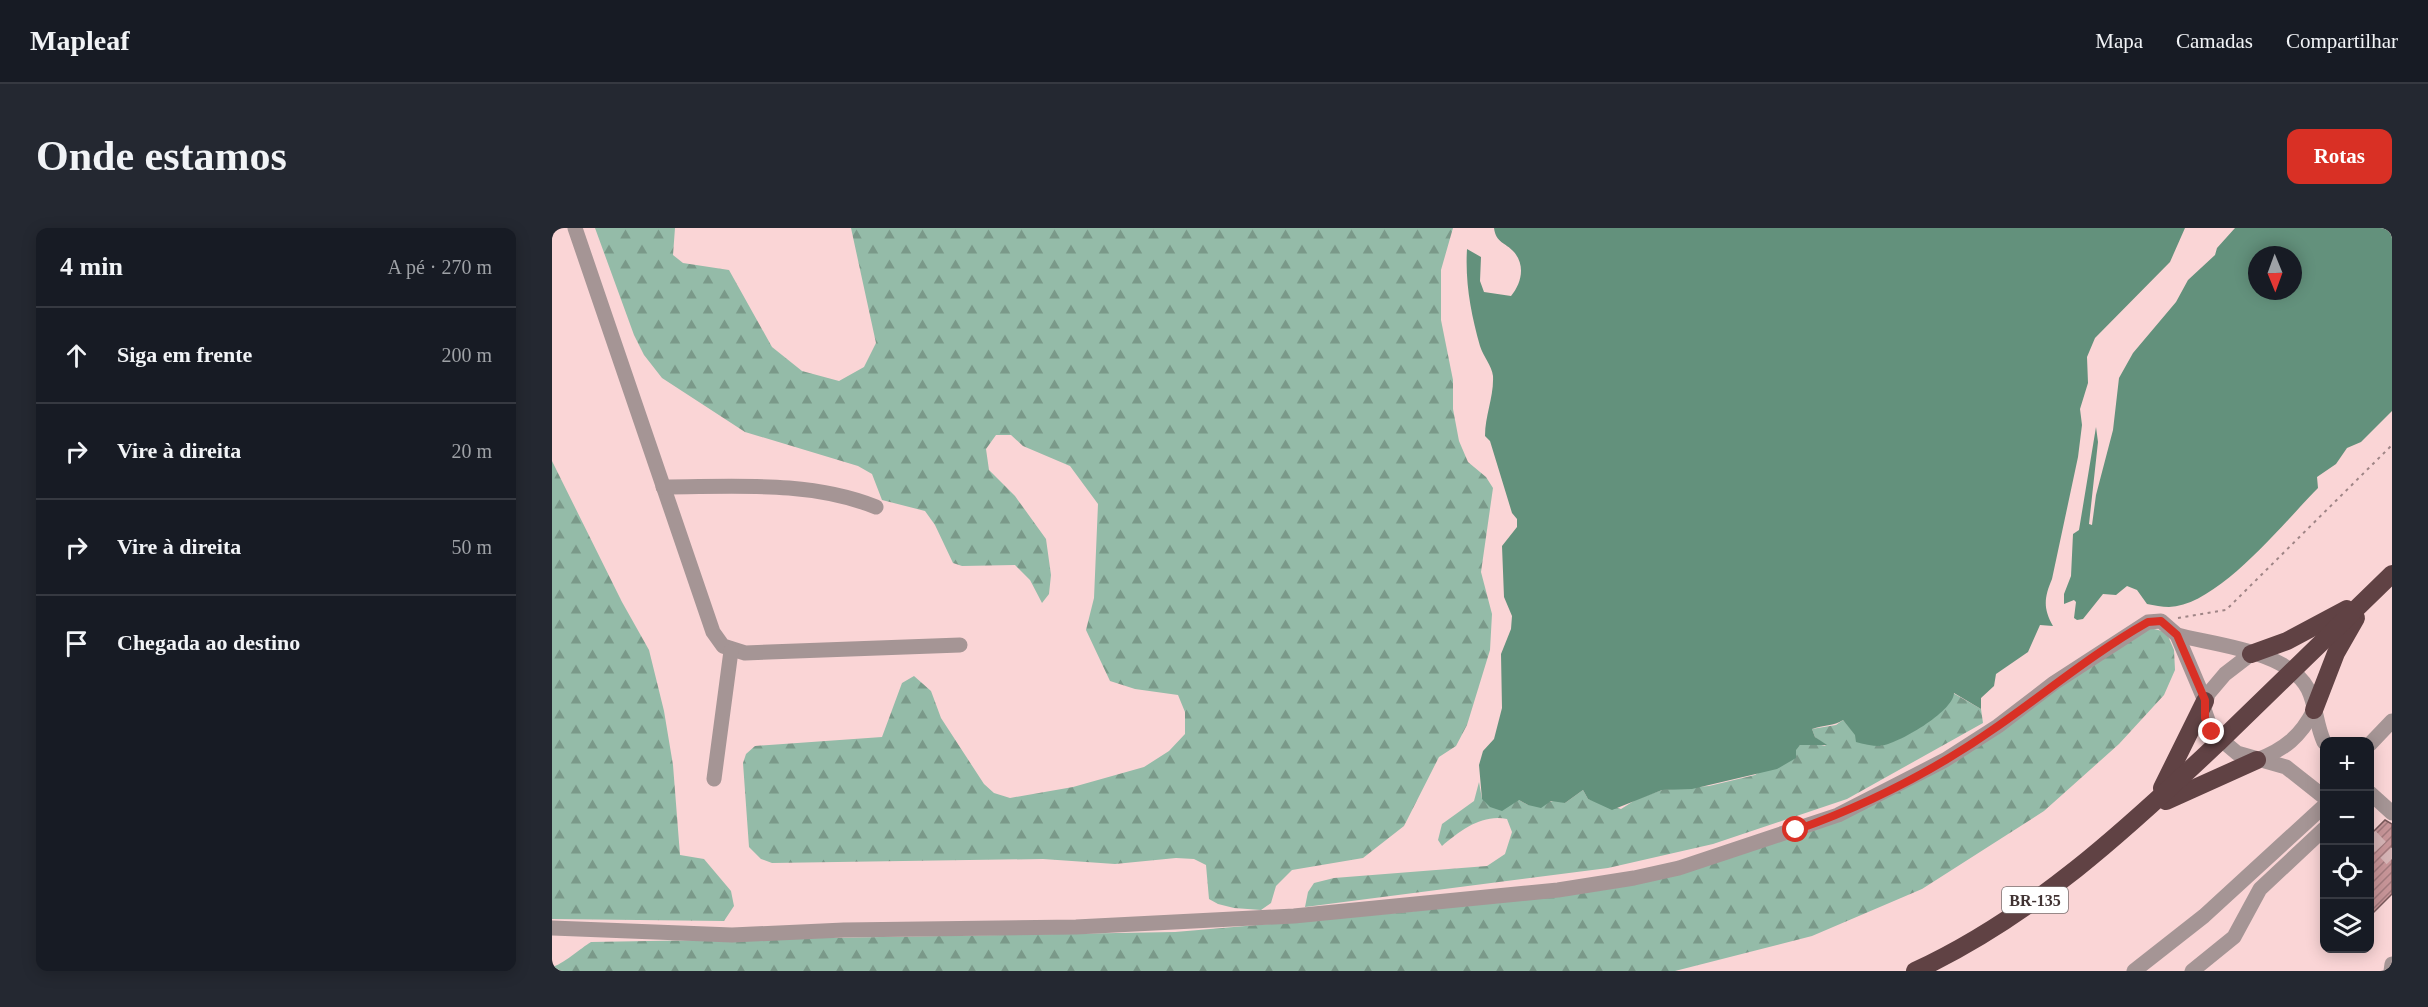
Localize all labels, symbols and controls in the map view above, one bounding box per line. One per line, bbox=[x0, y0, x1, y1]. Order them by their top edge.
text: Mapleaf bbox=[30, 25, 130, 56]
text: Mapa bbox=[2095, 29, 2143, 53]
text: Camadas bbox=[2176, 29, 2253, 53]
text: Compartilhar bbox=[2286, 29, 2398, 53]
button: Rotas bbox=[2287, 129, 2392, 184]
text: Onde estamos bbox=[36, 133, 287, 179]
north arrow bbox=[2248, 246, 2302, 300]
text: 4 min bbox=[60, 252, 123, 281]
text: A pé · 270 m bbox=[388, 256, 492, 278]
icon: ahead bbox=[60, 339, 93, 372]
text: Siga em frente bbox=[117, 342, 252, 367]
text: 200 m bbox=[441, 344, 492, 366]
icon: right bbox=[60, 435, 93, 468]
text: Vire à direita bbox=[117, 438, 241, 463]
text: 20 m bbox=[451, 440, 492, 462]
icon: right bbox=[60, 531, 93, 564]
text: Vire à direita bbox=[117, 534, 241, 559]
text: 50 m bbox=[451, 536, 492, 558]
icon: arrive bbox=[60, 627, 93, 660]
text: Chegada ao destino bbox=[117, 630, 300, 655]
route end bbox=[2198, 718, 2224, 744]
map controls bbox=[2320, 737, 2374, 953]
button: + bbox=[2320, 737, 2374, 791]
button: − bbox=[2320, 791, 2374, 845]
route start bbox=[1782, 816, 1808, 842]
button: locate bbox=[2320, 845, 2374, 899]
road number: BR-135 bbox=[2002, 887, 2068, 913]
button: layers bbox=[2320, 899, 2374, 953]

